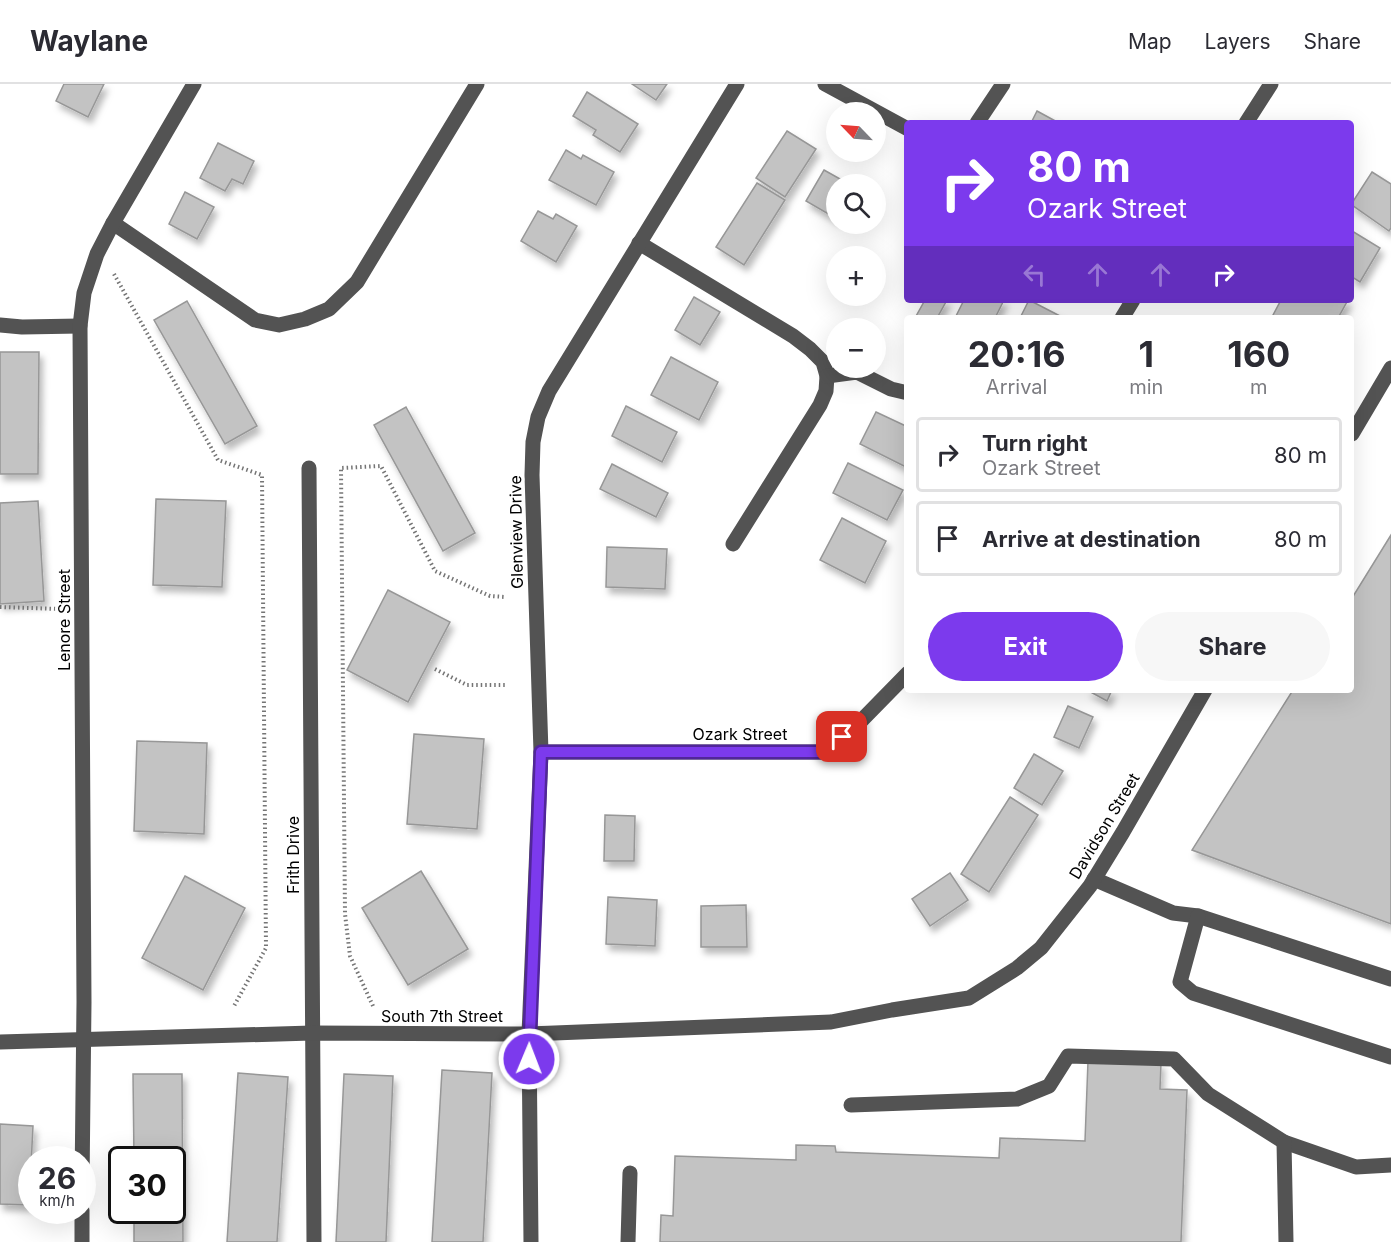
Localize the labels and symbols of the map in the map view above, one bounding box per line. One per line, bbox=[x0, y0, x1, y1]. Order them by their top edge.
north arrow bbox=[826, 102, 886, 162]
street label: Glenview Drive bbox=[505, 475, 527, 589]
street label: Lenore Street bbox=[54, 569, 74, 671]
pin bbox=[816, 711, 867, 762]
street label: Ozark Street bbox=[693, 724, 787, 744]
street label: Davidson Street bbox=[1064, 769, 1144, 883]
street label: Frith Drive bbox=[283, 816, 303, 894]
street label: South 7th Street bbox=[381, 1006, 503, 1026]
position arrow bbox=[497, 1027, 561, 1091]
speed limit sign: 30 bbox=[108, 1146, 186, 1224]

